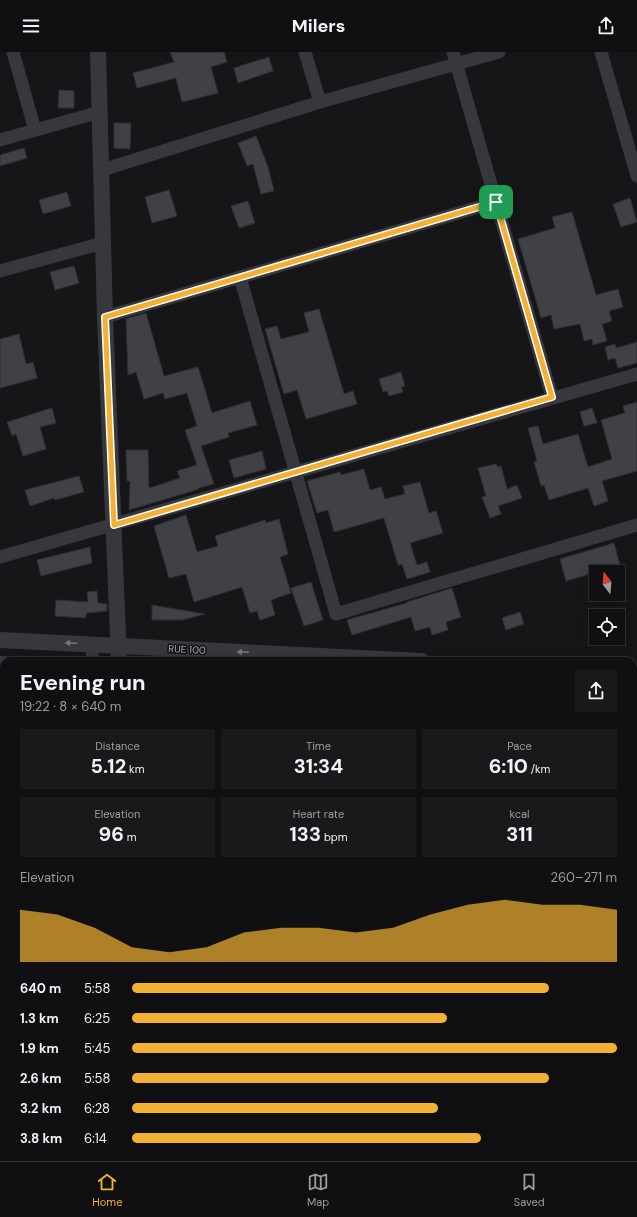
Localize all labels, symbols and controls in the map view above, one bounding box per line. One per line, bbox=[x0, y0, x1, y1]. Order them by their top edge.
text: Milers bbox=[292, 14, 345, 38]
icon: menu bbox=[20, 15, 42, 37]
icon: share bbox=[595, 15, 617, 37]
pin bbox=[479, 185, 513, 219]
icon: arrive bbox=[485, 191, 507, 213]
north arrow bbox=[589, 565, 625, 601]
map controls bbox=[589, 565, 625, 645]
button: locate bbox=[589, 609, 625, 645]
one-way arrow bbox=[64, 640, 77, 646]
street label: RUE 100 bbox=[168, 642, 206, 657]
one-way arrow bbox=[236, 649, 249, 655]
text: Evening run bbox=[20, 668, 146, 697]
button: share bbox=[575, 670, 617, 712]
text: 19:22 · 8 × 640 m bbox=[20, 698, 121, 715]
text: Distance bbox=[95, 739, 140, 753]
text: Time bbox=[306, 739, 331, 753]
text: Pace bbox=[507, 739, 532, 753]
text: 5.12 bbox=[91, 753, 126, 779]
text: 31:34 bbox=[294, 753, 343, 779]
text: 6:10 bbox=[489, 753, 528, 779]
text: km bbox=[126, 762, 144, 776]
text: /km bbox=[528, 762, 550, 776]
text: Elevation bbox=[95, 807, 140, 821]
text: Heart rate bbox=[293, 807, 344, 821]
text: kcal bbox=[510, 807, 529, 821]
text: 96 bbox=[98, 821, 124, 847]
text: 133 bbox=[290, 821, 321, 847]
text: 311 bbox=[506, 821, 533, 847]
text: m bbox=[124, 830, 137, 844]
text: bpm bbox=[321, 830, 347, 844]
text: Elevation bbox=[20, 869, 74, 886]
text: 260–271 m bbox=[550, 869, 617, 886]
text: 640 m bbox=[20, 980, 61, 997]
text: 5:58 bbox=[84, 980, 110, 997]
text: 1.3 km bbox=[20, 1010, 59, 1027]
text: 6:25 bbox=[84, 1010, 110, 1027]
text: 1.9 km bbox=[20, 1040, 59, 1057]
text: 5:45 bbox=[84, 1040, 110, 1057]
text: 2.6 km bbox=[20, 1070, 61, 1087]
text: 5:58 bbox=[84, 1070, 110, 1087]
text: 3.2 km bbox=[20, 1100, 61, 1117]
text: 6:28 bbox=[84, 1100, 110, 1117]
text: 3.8 km bbox=[20, 1130, 62, 1147]
text: 6:14 bbox=[84, 1130, 107, 1147]
tab: Home bbox=[92, 1171, 122, 1209]
tab: Map bbox=[307, 1171, 329, 1209]
tab: Saved bbox=[514, 1171, 545, 1209]

